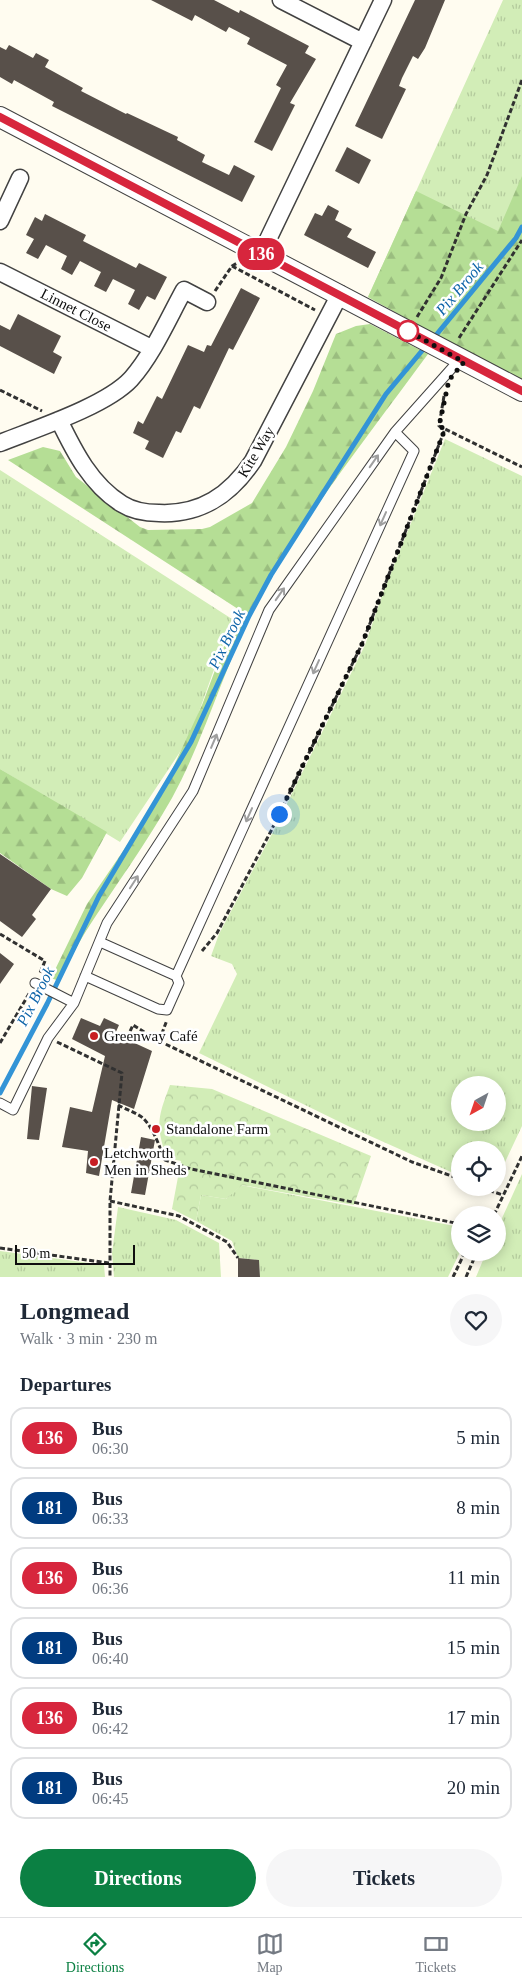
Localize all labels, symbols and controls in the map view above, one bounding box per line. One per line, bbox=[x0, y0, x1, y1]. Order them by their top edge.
line badge: 136 bbox=[232, 238, 290, 270]
text: 136 bbox=[248, 244, 275, 264]
water label: Pix Brook bbox=[432, 258, 487, 319]
street label: Linnet Close bbox=[38, 285, 114, 335]
unlabelled marker bbox=[397, 320, 419, 342]
street label: Kite Way bbox=[235, 423, 278, 480]
one-way arrow bbox=[369, 454, 379, 468]
one-way arrow bbox=[378, 511, 388, 526]
one-way arrow bbox=[275, 587, 285, 601]
water label: Pix Brook bbox=[204, 606, 248, 673]
one-way arrow bbox=[311, 659, 320, 674]
one-way arrow bbox=[210, 734, 219, 749]
your location bbox=[267, 802, 292, 827]
one-way arrow bbox=[243, 807, 253, 822]
one-way arrow bbox=[129, 876, 139, 890]
water label: Pix Brook bbox=[13, 963, 58, 1029]
place label: Greenway Café bbox=[104, 1028, 198, 1044]
marker: Greenway Café bbox=[88, 1030, 100, 1042]
north arrow bbox=[451, 1076, 506, 1131]
map controls bbox=[451, 1076, 506, 1261]
place label: Standalone Farm bbox=[166, 1121, 268, 1137]
marker: Standalone Farm bbox=[150, 1123, 162, 1135]
button: locate bbox=[451, 1141, 506, 1196]
place label: Letchworth Men in Sheds bbox=[104, 1145, 187, 1178]
marker: Letchworth Men in Sheds bbox=[88, 1156, 100, 1168]
button: layers bbox=[451, 1206, 506, 1261]
scale bar bbox=[15, 1242, 135, 1265]
text: 50 m bbox=[22, 1246, 50, 1261]
button: heart bbox=[450, 1294, 502, 1346]
text: Longmead bbox=[20, 1298, 129, 1324]
text: Walk · 3 min · 230 m bbox=[20, 1330, 157, 1347]
text: Departures bbox=[20, 1374, 111, 1395]
text: Bus bbox=[92, 1418, 123, 1439]
text: 5 min bbox=[456, 1427, 500, 1448]
text: 136 bbox=[36, 1428, 63, 1448]
text: 06:30 bbox=[92, 1440, 128, 1457]
text: Bus bbox=[92, 1488, 123, 1509]
text: 8 min bbox=[456, 1497, 500, 1518]
text: 181 bbox=[36, 1498, 63, 1518]
text: 06:33 bbox=[92, 1510, 128, 1527]
text: Bus bbox=[92, 1558, 123, 1579]
text: 11 min bbox=[447, 1567, 500, 1588]
text: 136 bbox=[36, 1568, 63, 1588]
text: 06:36 bbox=[92, 1580, 128, 1597]
text: Bus bbox=[92, 1628, 123, 1649]
text: 15 min bbox=[447, 1637, 500, 1658]
text: 181 bbox=[36, 1638, 63, 1658]
text: 06:40 bbox=[92, 1650, 128, 1667]
text: Bus bbox=[92, 1698, 123, 1719]
text: 17 min bbox=[447, 1707, 500, 1728]
text: 136 bbox=[36, 1708, 63, 1728]
text: 06:42 bbox=[92, 1720, 128, 1737]
text: Bus bbox=[92, 1768, 123, 1789]
text: 20 min bbox=[447, 1777, 500, 1798]
text: 181 bbox=[36, 1778, 63, 1798]
text: 06:45 bbox=[92, 1790, 128, 1807]
button: Directions bbox=[20, 1849, 256, 1907]
button: Tickets bbox=[266, 1849, 502, 1907]
tab: Directions bbox=[66, 1930, 124, 1976]
tab: Map bbox=[256, 1930, 284, 1976]
tab: Tickets bbox=[415, 1930, 456, 1976]

